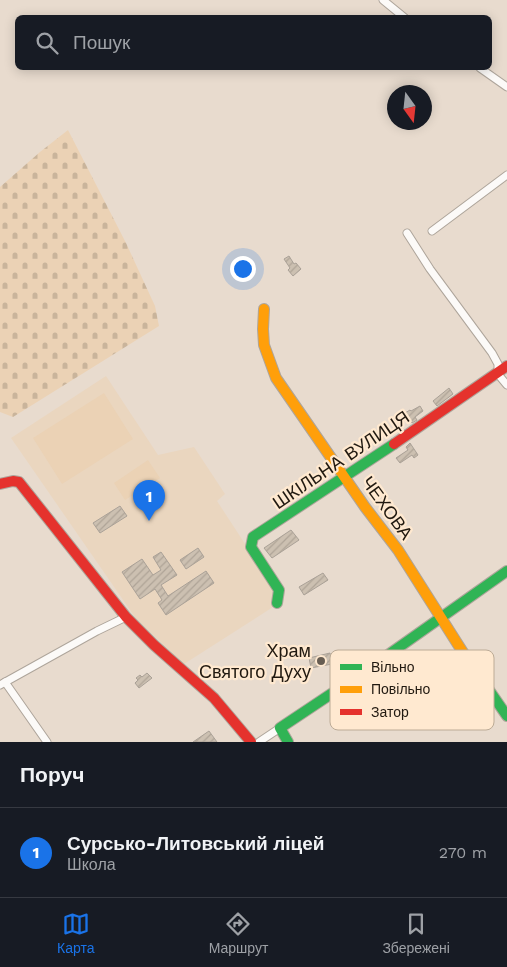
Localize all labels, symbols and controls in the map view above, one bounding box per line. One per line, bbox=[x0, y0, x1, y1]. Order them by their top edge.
search box bbox=[15, 15, 492, 70]
icon: search bbox=[33, 29, 61, 57]
text: Пошук bbox=[73, 31, 130, 54]
north arrow bbox=[387, 85, 432, 130]
your location bbox=[230, 256, 256, 282]
street label: ШКІЛЬНА ВУЛИЦЯ bbox=[268, 406, 413, 513]
street label: ЧЕХОВА bbox=[358, 472, 417, 543]
pin: 1 bbox=[133, 480, 165, 521]
place label: Храм Святого Духу bbox=[199, 640, 311, 682]
legend bbox=[330, 650, 494, 730]
marker: Храм Святого Духу bbox=[315, 655, 327, 667]
text: Вільно bbox=[371, 659, 415, 675]
text: Повільно bbox=[371, 681, 431, 697]
text: Затор bbox=[371, 704, 409, 720]
text: Поруч bbox=[20, 762, 84, 787]
text: Сурсько-Литовський ліцей bbox=[67, 832, 325, 855]
text: 1 bbox=[33, 843, 39, 862]
text: 270 m bbox=[439, 843, 487, 862]
text: Школа bbox=[67, 855, 116, 874]
tab: Карта bbox=[57, 910, 95, 956]
tab: Маршрут bbox=[209, 910, 268, 956]
tab: Збережені bbox=[382, 910, 450, 956]

